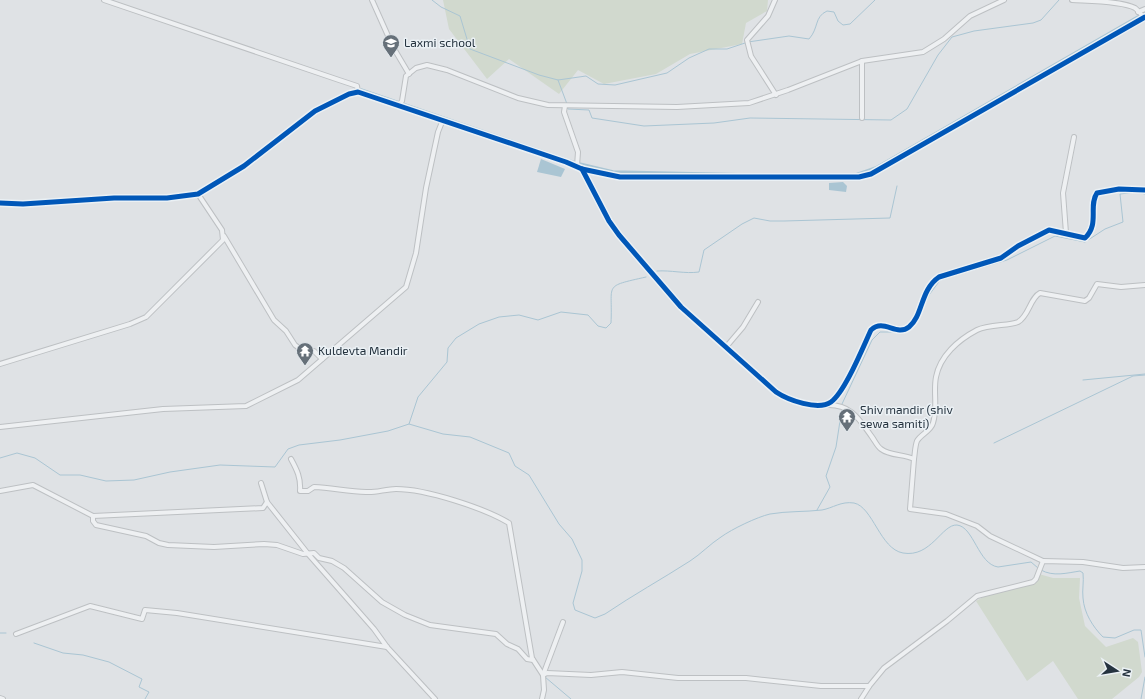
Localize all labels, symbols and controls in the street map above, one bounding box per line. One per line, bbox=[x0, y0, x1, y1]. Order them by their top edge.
school or university icon: Laxmi school bbox=[381, 33, 401, 58]
place label: Laxmi school bbox=[404, 35, 476, 49]
temple icon: Kuldevta Mandir bbox=[295, 341, 315, 366]
place label: Kuldevta Mandir bbox=[318, 343, 408, 357]
place label: Shiv mandir (shiv sewa samiti) bbox=[860, 402, 953, 430]
temple icon: Shiv mandir (shiv sewa samiti) bbox=[837, 407, 857, 432]
north arrow bbox=[1097, 651, 1137, 691]
text: N bbox=[1120, 668, 1134, 678]

